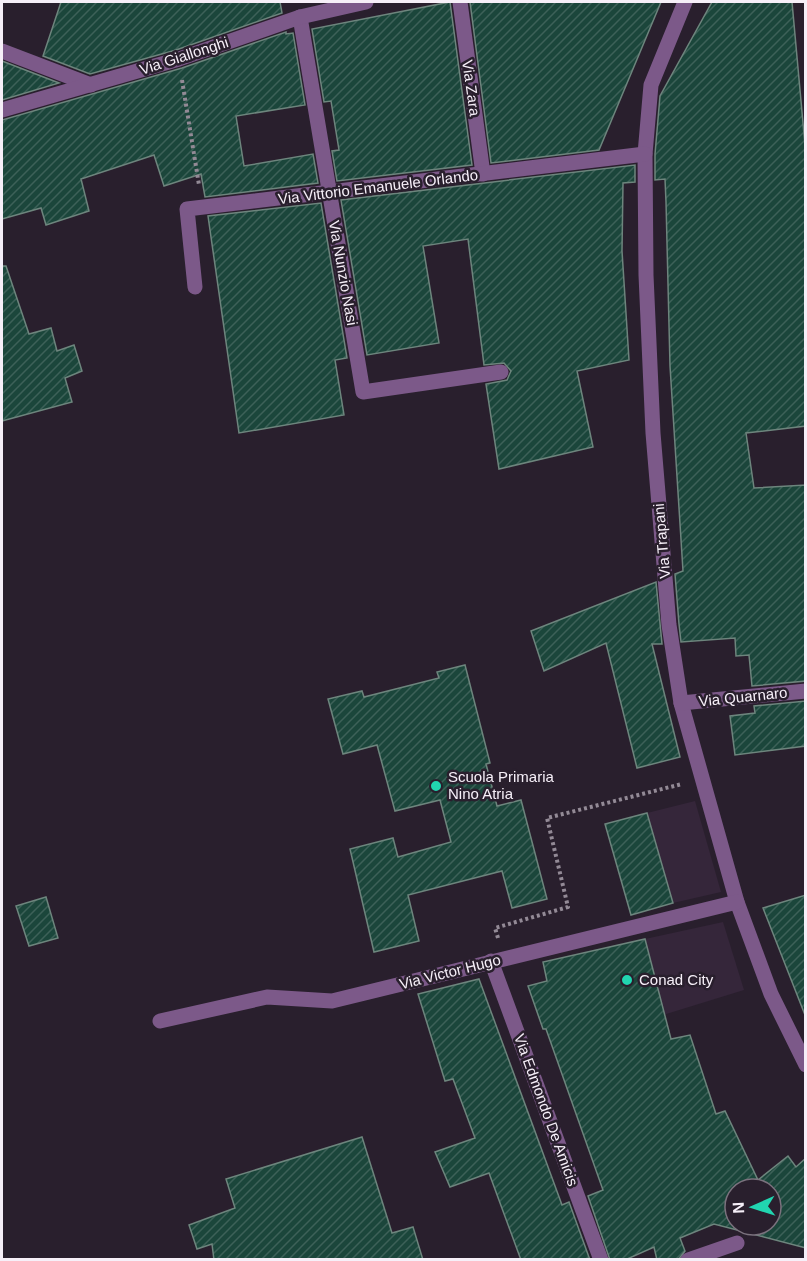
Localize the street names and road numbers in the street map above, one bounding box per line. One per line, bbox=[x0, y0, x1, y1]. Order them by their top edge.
street label: Via Giallonghi bbox=[137, 33, 230, 78]
street label: Via Zara bbox=[459, 59, 484, 118]
street label: Via Vittorio Emanuele Orlando bbox=[277, 166, 479, 207]
street label: Via Nunzio Nasi bbox=[326, 219, 361, 327]
street label: Via Trapani bbox=[650, 503, 673, 579]
street label: Via Quarnaro bbox=[698, 683, 788, 710]
street label: Via Victor Hugo bbox=[398, 951, 502, 992]
street label: Via Edmondo De Amicis bbox=[511, 1031, 582, 1188]

